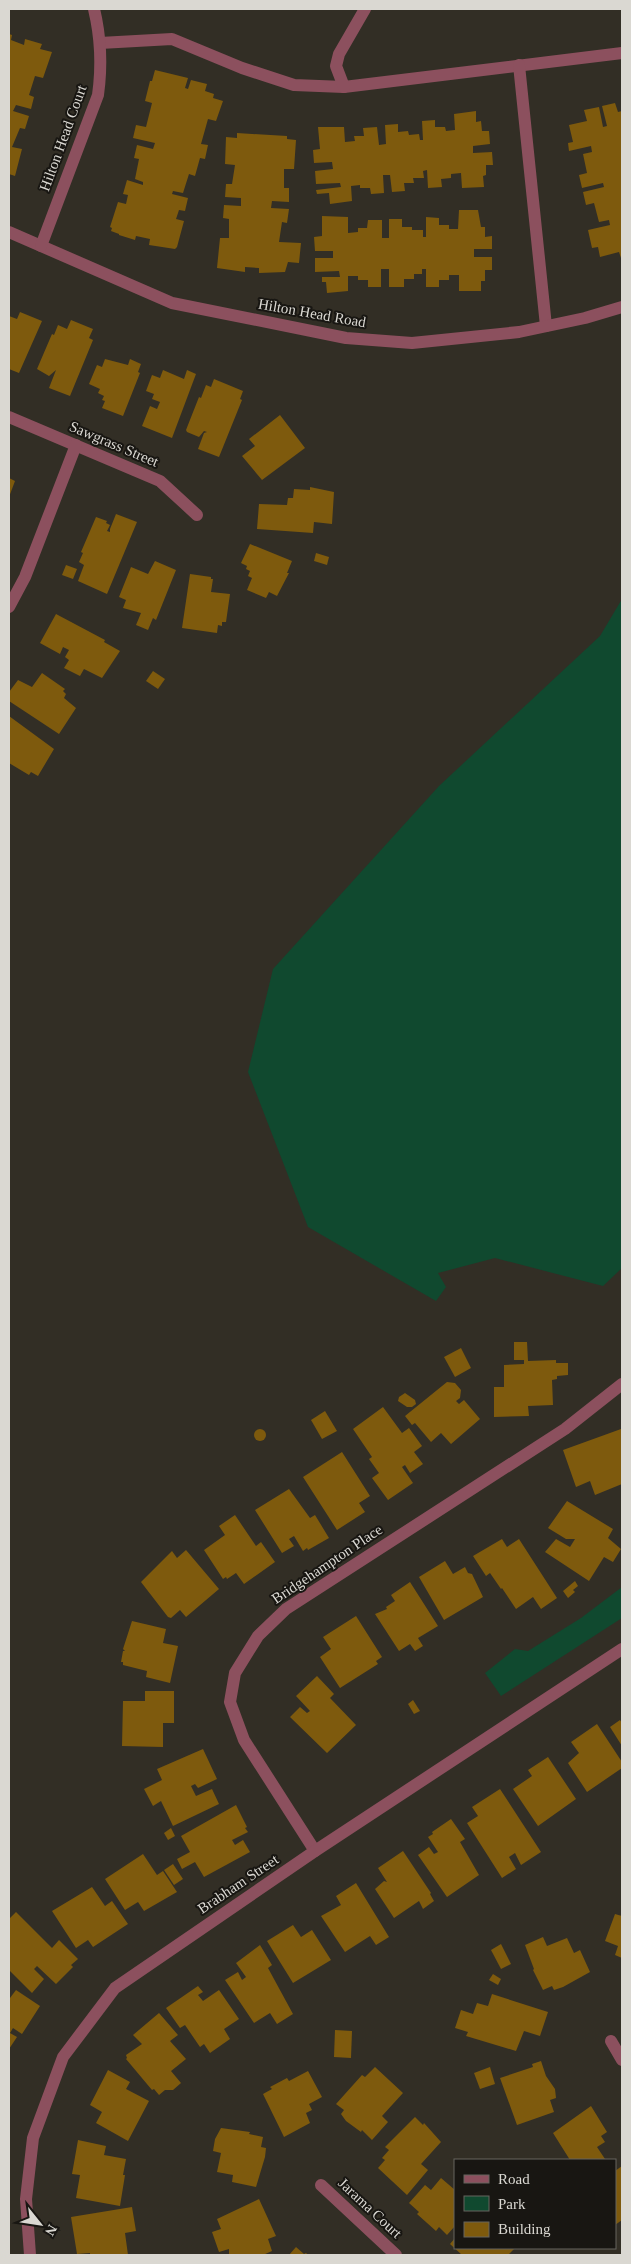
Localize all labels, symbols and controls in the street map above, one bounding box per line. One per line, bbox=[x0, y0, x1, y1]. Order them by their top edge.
street label: Hilton Head Court bbox=[36, 82, 90, 193]
street label: Hilton Head Road bbox=[257, 296, 368, 330]
street label: Sawgrass Street bbox=[67, 418, 162, 470]
street label: Bridgehampton Place bbox=[269, 1521, 385, 1607]
street label: Brabham Street bbox=[195, 1851, 282, 1917]
legend bbox=[454, 2159, 616, 2249]
text: Road bbox=[498, 2171, 530, 2187]
street label: Jarama Court bbox=[335, 2175, 405, 2242]
text: Park bbox=[498, 2196, 526, 2212]
north arrow bbox=[15, 2199, 65, 2249]
text: Building bbox=[498, 2221, 551, 2237]
text: N bbox=[42, 2222, 60, 2238]

